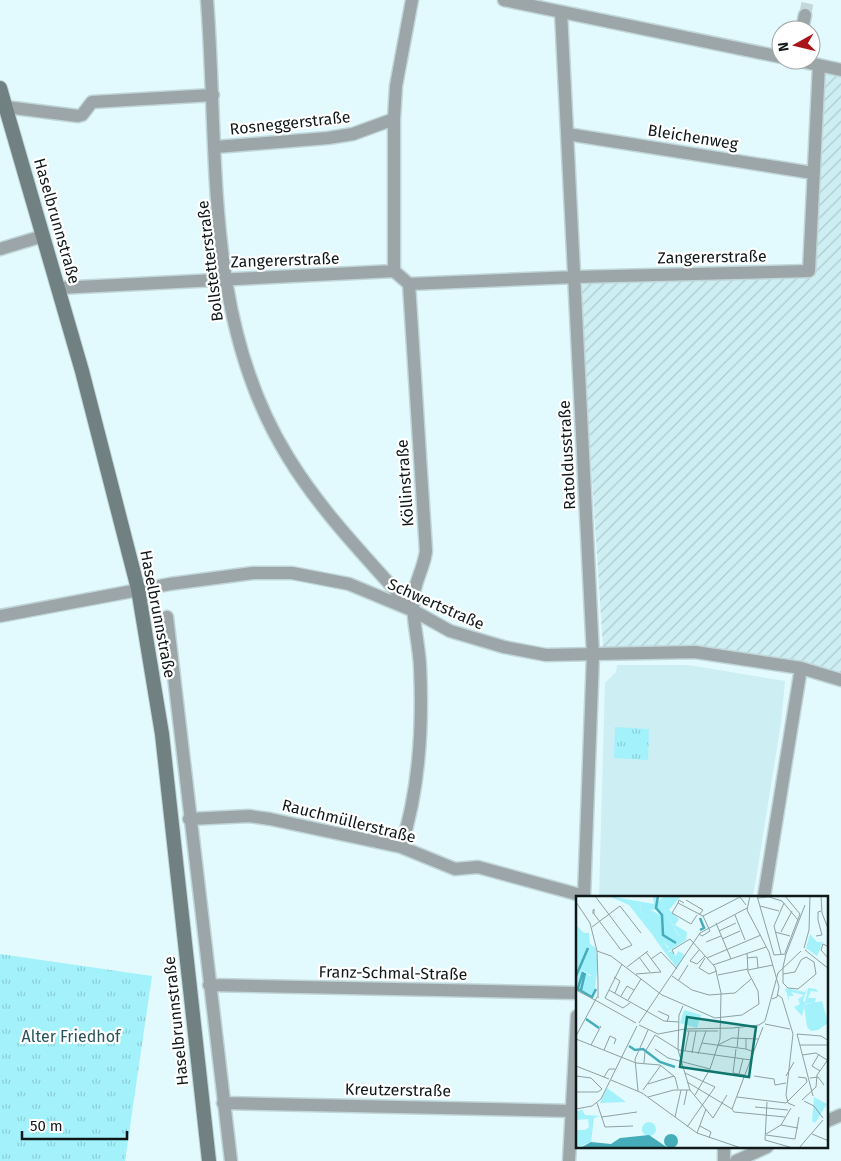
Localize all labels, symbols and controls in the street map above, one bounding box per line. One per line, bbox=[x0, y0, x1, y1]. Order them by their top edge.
north arrow bbox=[771, 20, 821, 70]
text: N bbox=[775, 41, 793, 53]
street label: Rosneggerstraße bbox=[229, 107, 351, 139]
street label: Bleichenweg bbox=[646, 120, 740, 154]
street label: Haselbrunnstraße bbox=[30, 156, 84, 286]
street label: Bollstetterstraße bbox=[193, 199, 227, 323]
street label: Zangererstraße bbox=[657, 247, 767, 267]
street label: Zangererstraße bbox=[230, 249, 340, 271]
street label: Ratoldusstraße bbox=[555, 400, 579, 510]
street label: Köllinstraße bbox=[392, 439, 418, 527]
street label: Haselbrunnstraße bbox=[136, 548, 180, 680]
street label: Schwertstraße bbox=[385, 574, 487, 634]
street label: Rauchmüllerstraße bbox=[280, 795, 418, 847]
inset map bbox=[576, 896, 828, 1148]
street label: Haselbrunnstraße bbox=[160, 955, 192, 1087]
street label: Franz-Schmal-Straße bbox=[319, 962, 467, 984]
park label: Alter Friedhof bbox=[22, 1027, 122, 1046]
street label: Kreutzerstraße bbox=[345, 1080, 451, 1100]
scale bar bbox=[22, 1108, 128, 1140]
text: 50 m bbox=[30, 1117, 63, 1135]

